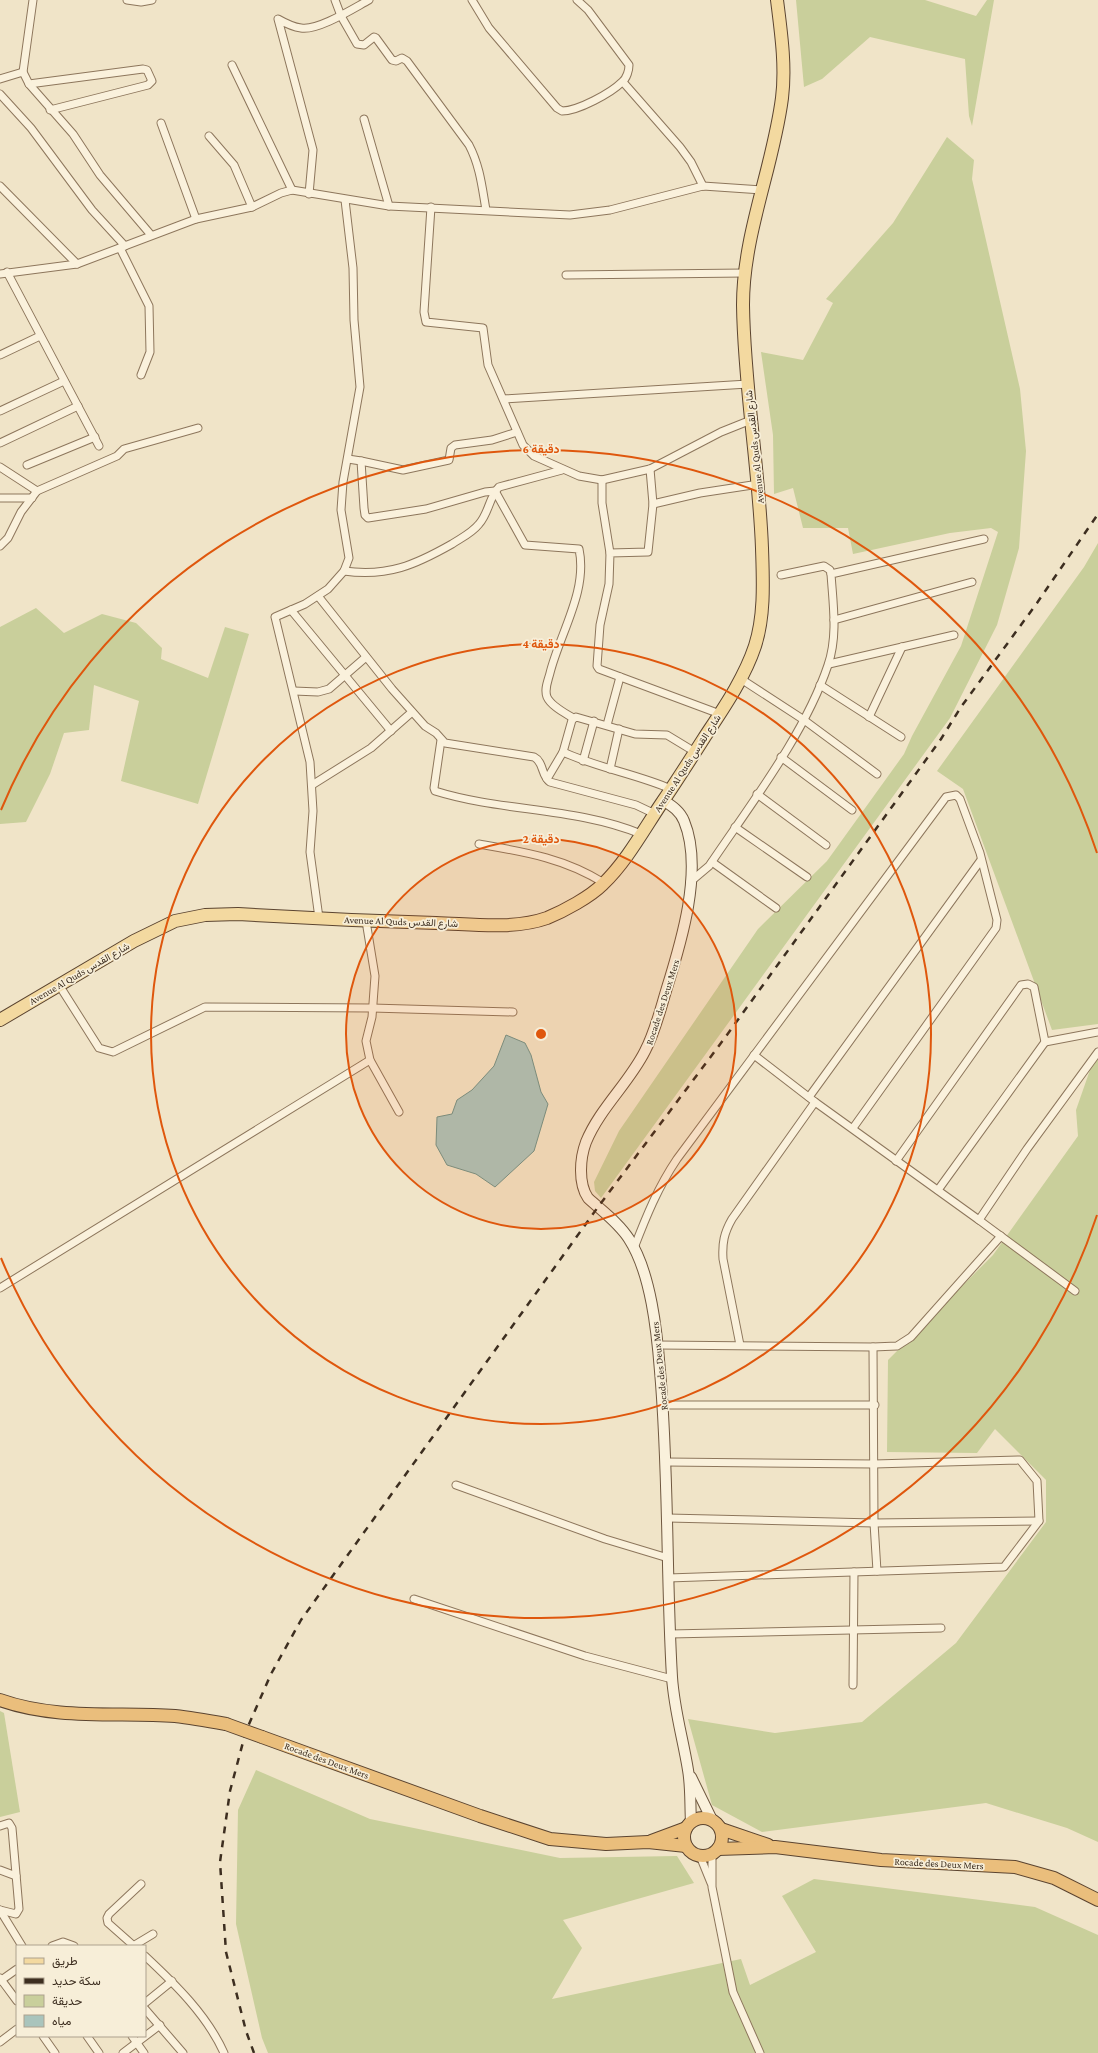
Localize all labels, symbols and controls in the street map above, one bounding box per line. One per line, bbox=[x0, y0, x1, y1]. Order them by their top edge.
street label: Avenue Al Quds شارع القدس bbox=[743, 390, 767, 504]
text: 6 دقيقة bbox=[522, 442, 560, 456]
text: 4 دقيقة bbox=[522, 637, 560, 651]
street label: Avenue Al Quds شارع القدس bbox=[652, 712, 724, 815]
text: 2 دقيقة bbox=[523, 832, 559, 846]
street label: Avenue Al Quds شارع القدس bbox=[344, 914, 458, 930]
street label: Avenue Al Quds شارع القدس bbox=[27, 940, 132, 1008]
street label: Rocade des Deux Mers bbox=[643, 958, 682, 1046]
centre of rings bbox=[534, 1027, 548, 1041]
street label: Rocade des Deux Mers bbox=[649, 1321, 670, 1411]
street label: Rocade des Deux Mers bbox=[283, 1740, 371, 1781]
street label: Rocade des Deux Mers bbox=[894, 1856, 984, 1871]
legend bbox=[16, 1945, 146, 2037]
text: طريق bbox=[52, 1954, 78, 1969]
text: سكة حديد bbox=[52, 1974, 101, 1988]
text: حديقة bbox=[52, 1994, 82, 2008]
text: مياه bbox=[52, 2014, 71, 2028]

